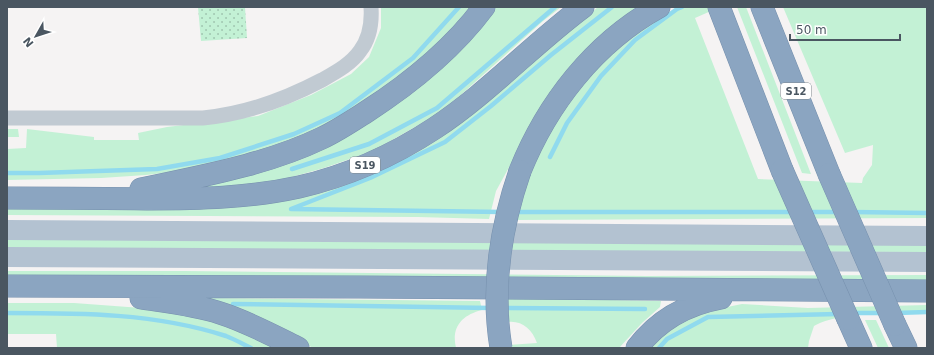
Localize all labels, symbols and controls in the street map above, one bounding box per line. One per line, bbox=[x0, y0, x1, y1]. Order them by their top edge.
north arrow bbox=[16, 16, 56, 56]
scale bar bbox=[790, 16, 900, 42]
text: 50 m bbox=[796, 23, 827, 37]
text: N bbox=[21, 34, 37, 50]
road number: S12 bbox=[781, 83, 811, 99]
road number: S19 bbox=[350, 157, 380, 173]

